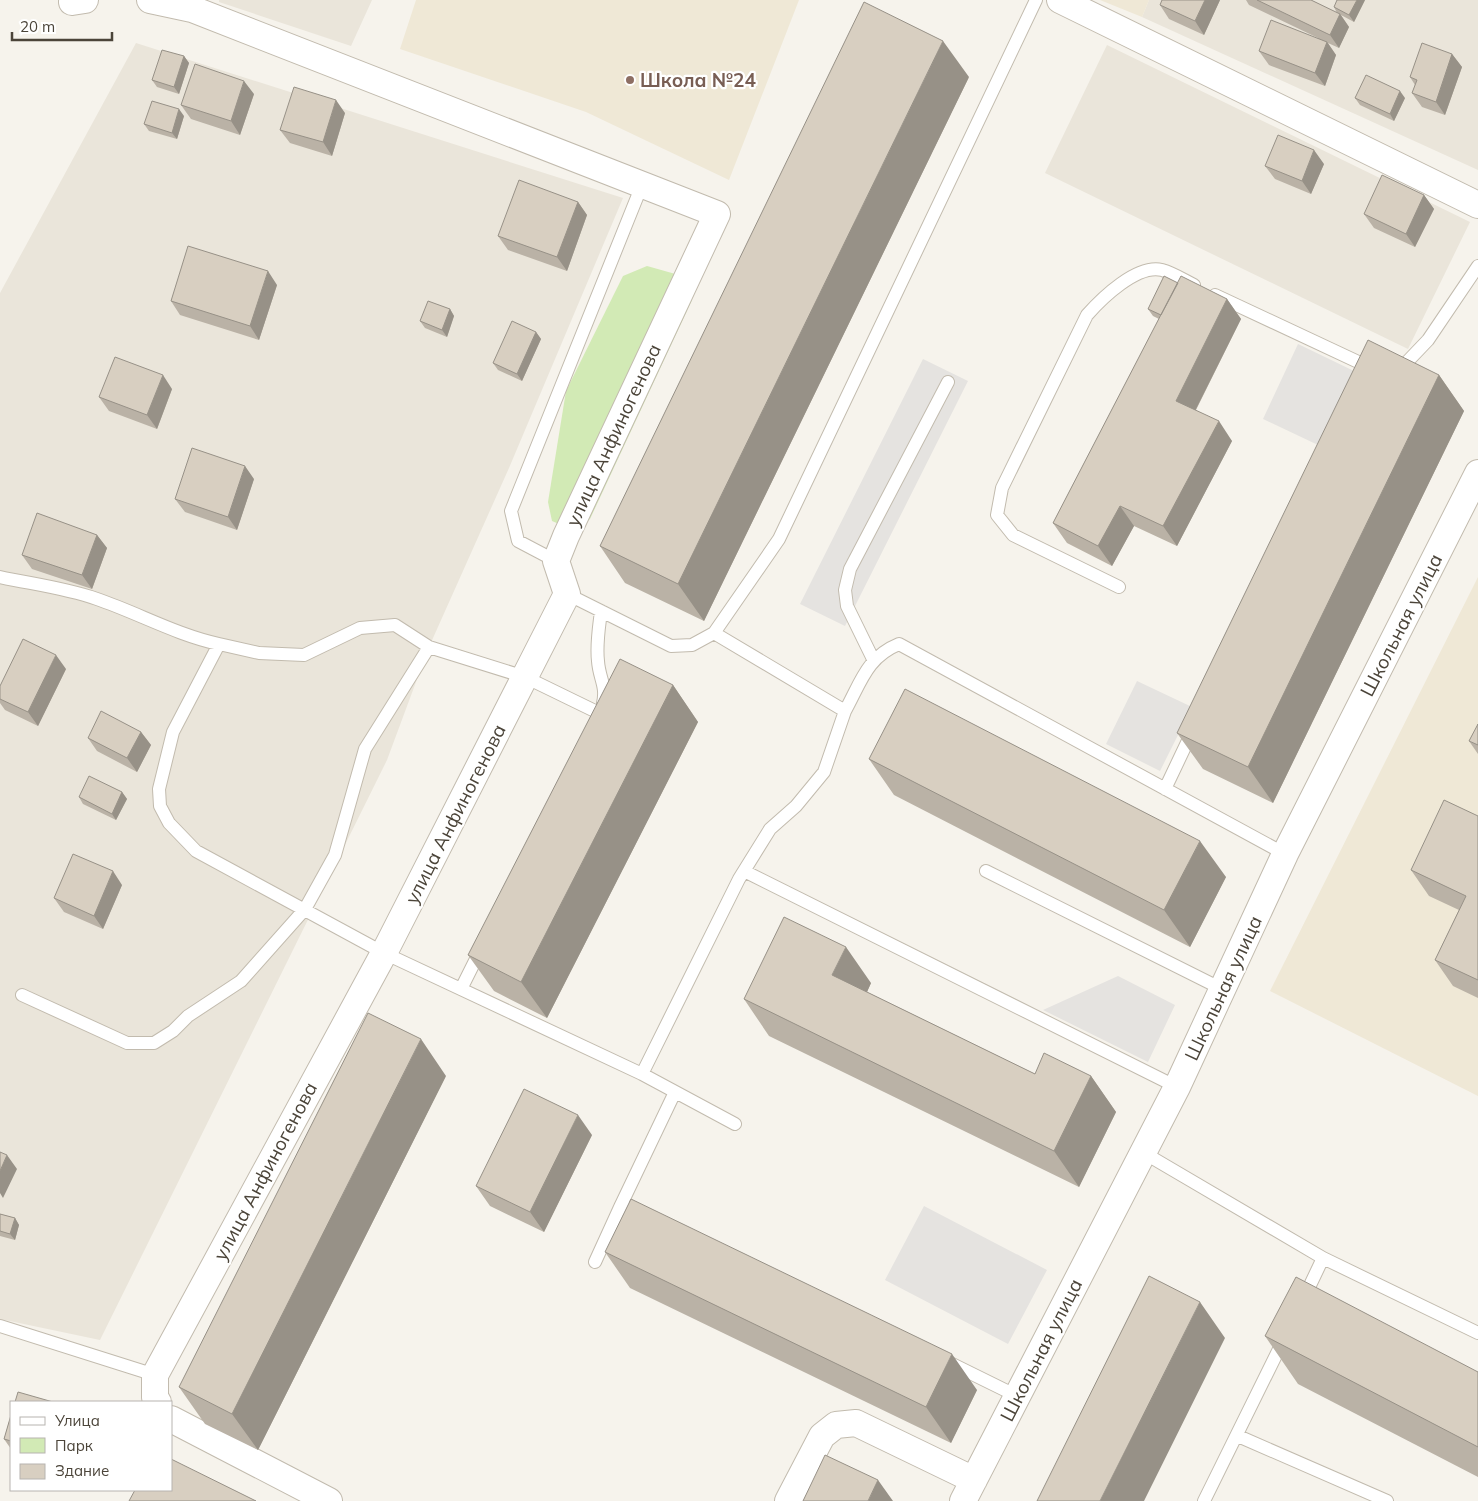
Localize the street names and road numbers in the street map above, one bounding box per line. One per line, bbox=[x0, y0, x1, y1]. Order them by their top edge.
street label: улица Анфиногенова bbox=[560, 340, 666, 530]
street label: Школьная улица bbox=[1355, 550, 1447, 700]
street label: улица Анфиногенова bbox=[399, 720, 511, 908]
street label: Школьная улица bbox=[1179, 912, 1267, 1064]
street label: улица Анфиногенова bbox=[208, 1078, 322, 1264]
street label: Школьная улица bbox=[995, 1275, 1087, 1425]

